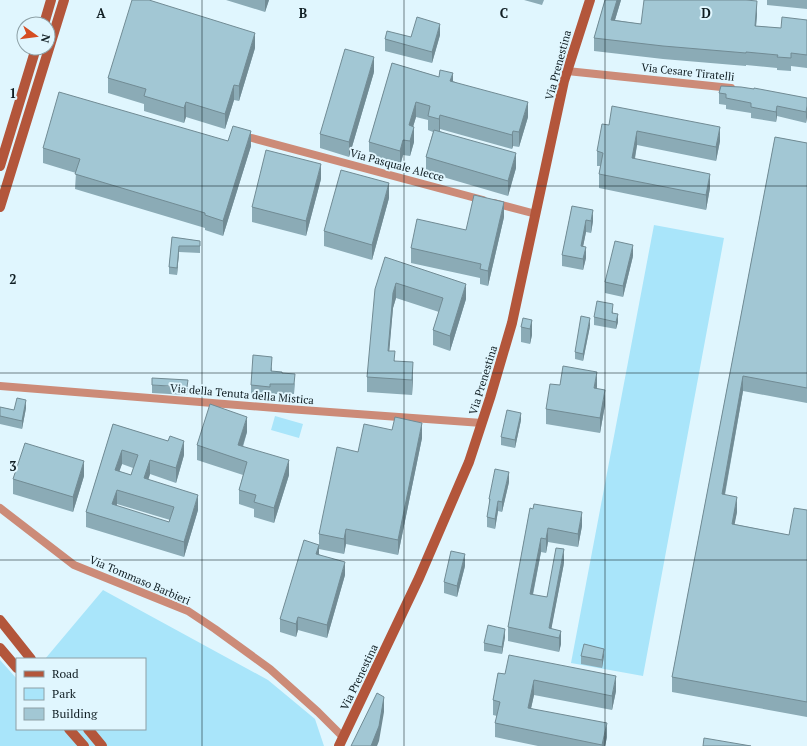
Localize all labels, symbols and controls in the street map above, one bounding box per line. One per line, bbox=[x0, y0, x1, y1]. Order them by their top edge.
text: A bbox=[96, 4, 106, 22]
text: B bbox=[299, 4, 307, 22]
text: C bbox=[500, 4, 508, 22]
text: D bbox=[701, 4, 711, 22]
north arrow bbox=[16, 16, 56, 56]
street label: Via Prenestina bbox=[542, 28, 574, 101]
text: N bbox=[38, 33, 54, 45]
street label: Via Cesare Tiratelli bbox=[641, 60, 735, 84]
text: 1 bbox=[9, 84, 17, 102]
street label: Via Pasquale Alecce bbox=[348, 146, 446, 184]
text: 2 bbox=[9, 270, 17, 288]
street label: Via Prenestina bbox=[466, 343, 500, 416]
street label: Via della Tenuta della Mistica bbox=[169, 381, 315, 407]
text: 3 bbox=[9, 457, 17, 475]
street label: Via Tommaso Barbieri bbox=[87, 552, 193, 608]
street label: Via Prenestina bbox=[337, 641, 381, 712]
legend bbox=[16, 658, 146, 730]
text: Road bbox=[52, 666, 79, 681]
text: Park bbox=[52, 686, 77, 701]
text: Building bbox=[52, 706, 98, 721]

